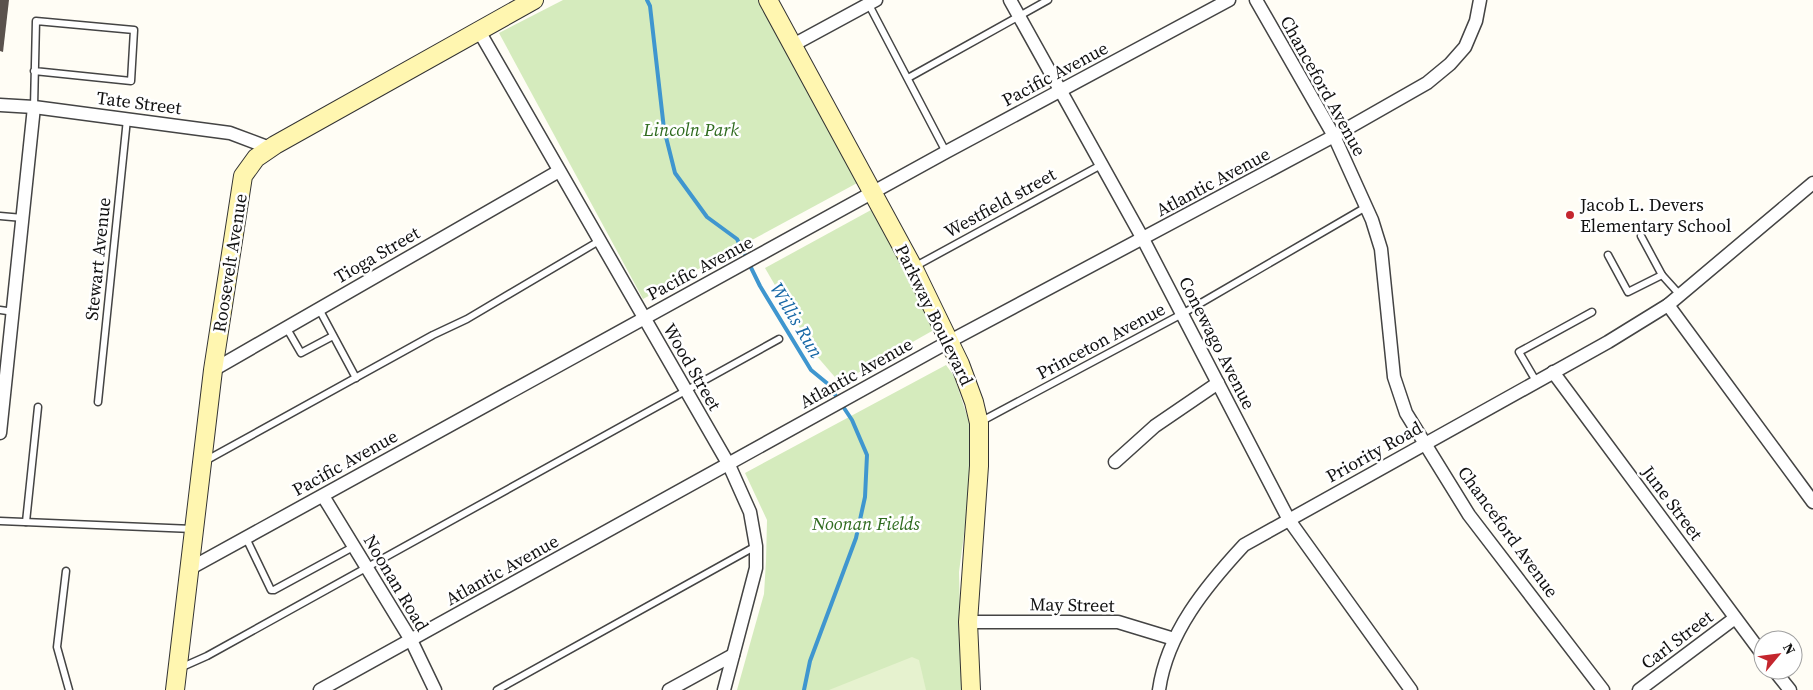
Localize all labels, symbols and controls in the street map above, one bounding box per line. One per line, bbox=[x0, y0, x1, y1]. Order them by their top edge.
street label: Chanceford Avenue bbox=[1274, 11, 1372, 160]
street label: Pacific Avenue bbox=[997, 35, 1112, 112]
street label: Tate Street bbox=[95, 85, 183, 120]
park label: Lincoln Park bbox=[642, 117, 739, 142]
street label: Atlantic Avenue bbox=[1151, 141, 1274, 222]
street label: Westfield street bbox=[940, 162, 1060, 244]
street label: Roosevelt Avenue bbox=[206, 192, 253, 334]
place label: Jacob L. Devers Elementary School bbox=[1579, 192, 1731, 238]
street label: Stewart Avenue bbox=[79, 196, 116, 322]
marker: Jacob L. Devers Elementary School bbox=[1564, 209, 1576, 221]
street label: Tioga Street bbox=[329, 220, 424, 289]
street label: Pacific Avenue bbox=[642, 229, 757, 306]
street label: Parkway Boulevard bbox=[889, 240, 979, 390]
street label: Conewago Avenue bbox=[1173, 272, 1262, 413]
water label: Willis Run bbox=[764, 277, 830, 363]
street label: Princeton Avenue bbox=[1032, 296, 1169, 385]
street label: Wood Street bbox=[657, 319, 728, 415]
street label: Atlantic Avenue bbox=[795, 331, 917, 414]
street label: Priority Road bbox=[1321, 415, 1426, 488]
street label: Pacific Avenue bbox=[288, 423, 402, 502]
street label: June Street bbox=[1635, 459, 1709, 545]
street label: Chanceford Avenue bbox=[1452, 461, 1565, 603]
park label: Noonan Fields bbox=[811, 511, 920, 536]
street label: Atlantic Avenue bbox=[441, 528, 563, 611]
street label: Noonan Road bbox=[358, 530, 435, 636]
street label: May Street bbox=[1029, 591, 1115, 618]
street label: Carl Street bbox=[1636, 604, 1718, 675]
north arrow bbox=[1753, 630, 1803, 680]
text: N bbox=[1778, 639, 1801, 658]

